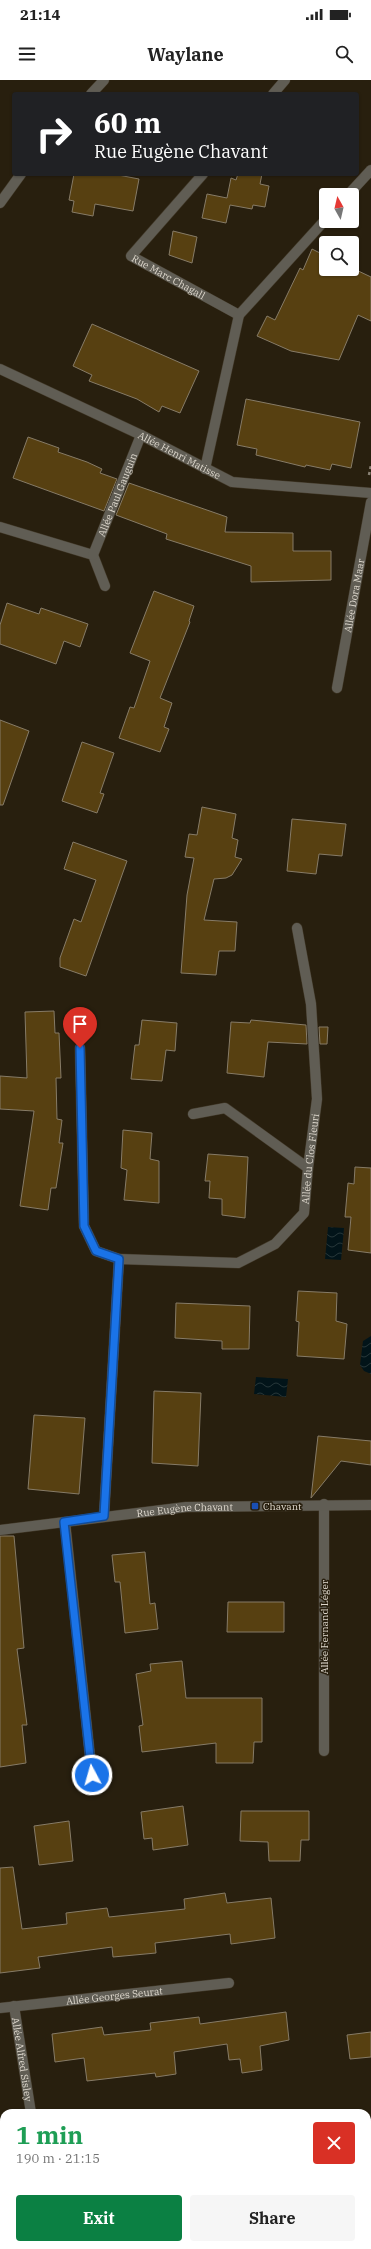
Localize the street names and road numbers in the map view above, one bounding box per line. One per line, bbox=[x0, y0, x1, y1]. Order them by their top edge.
street label: Rue Marc Chagall bbox=[130, 251, 208, 302]
street label: Allée Henri Matisse bbox=[136, 428, 223, 482]
street label: Allée Paul Gauguin bbox=[95, 450, 140, 538]
street label: Allée Dora Maar bbox=[341, 557, 367, 634]
street label: Allée du Clos Fleuri bbox=[298, 1113, 322, 1205]
street label: Rue Eugène Chavant bbox=[136, 1500, 234, 1520]
street label: Allée Fernand Léger bbox=[318, 1579, 331, 1674]
street label: Allée Georges Seurat bbox=[65, 1984, 164, 2007]
street label: Allée Alfred Sisley bbox=[9, 2016, 36, 2103]

